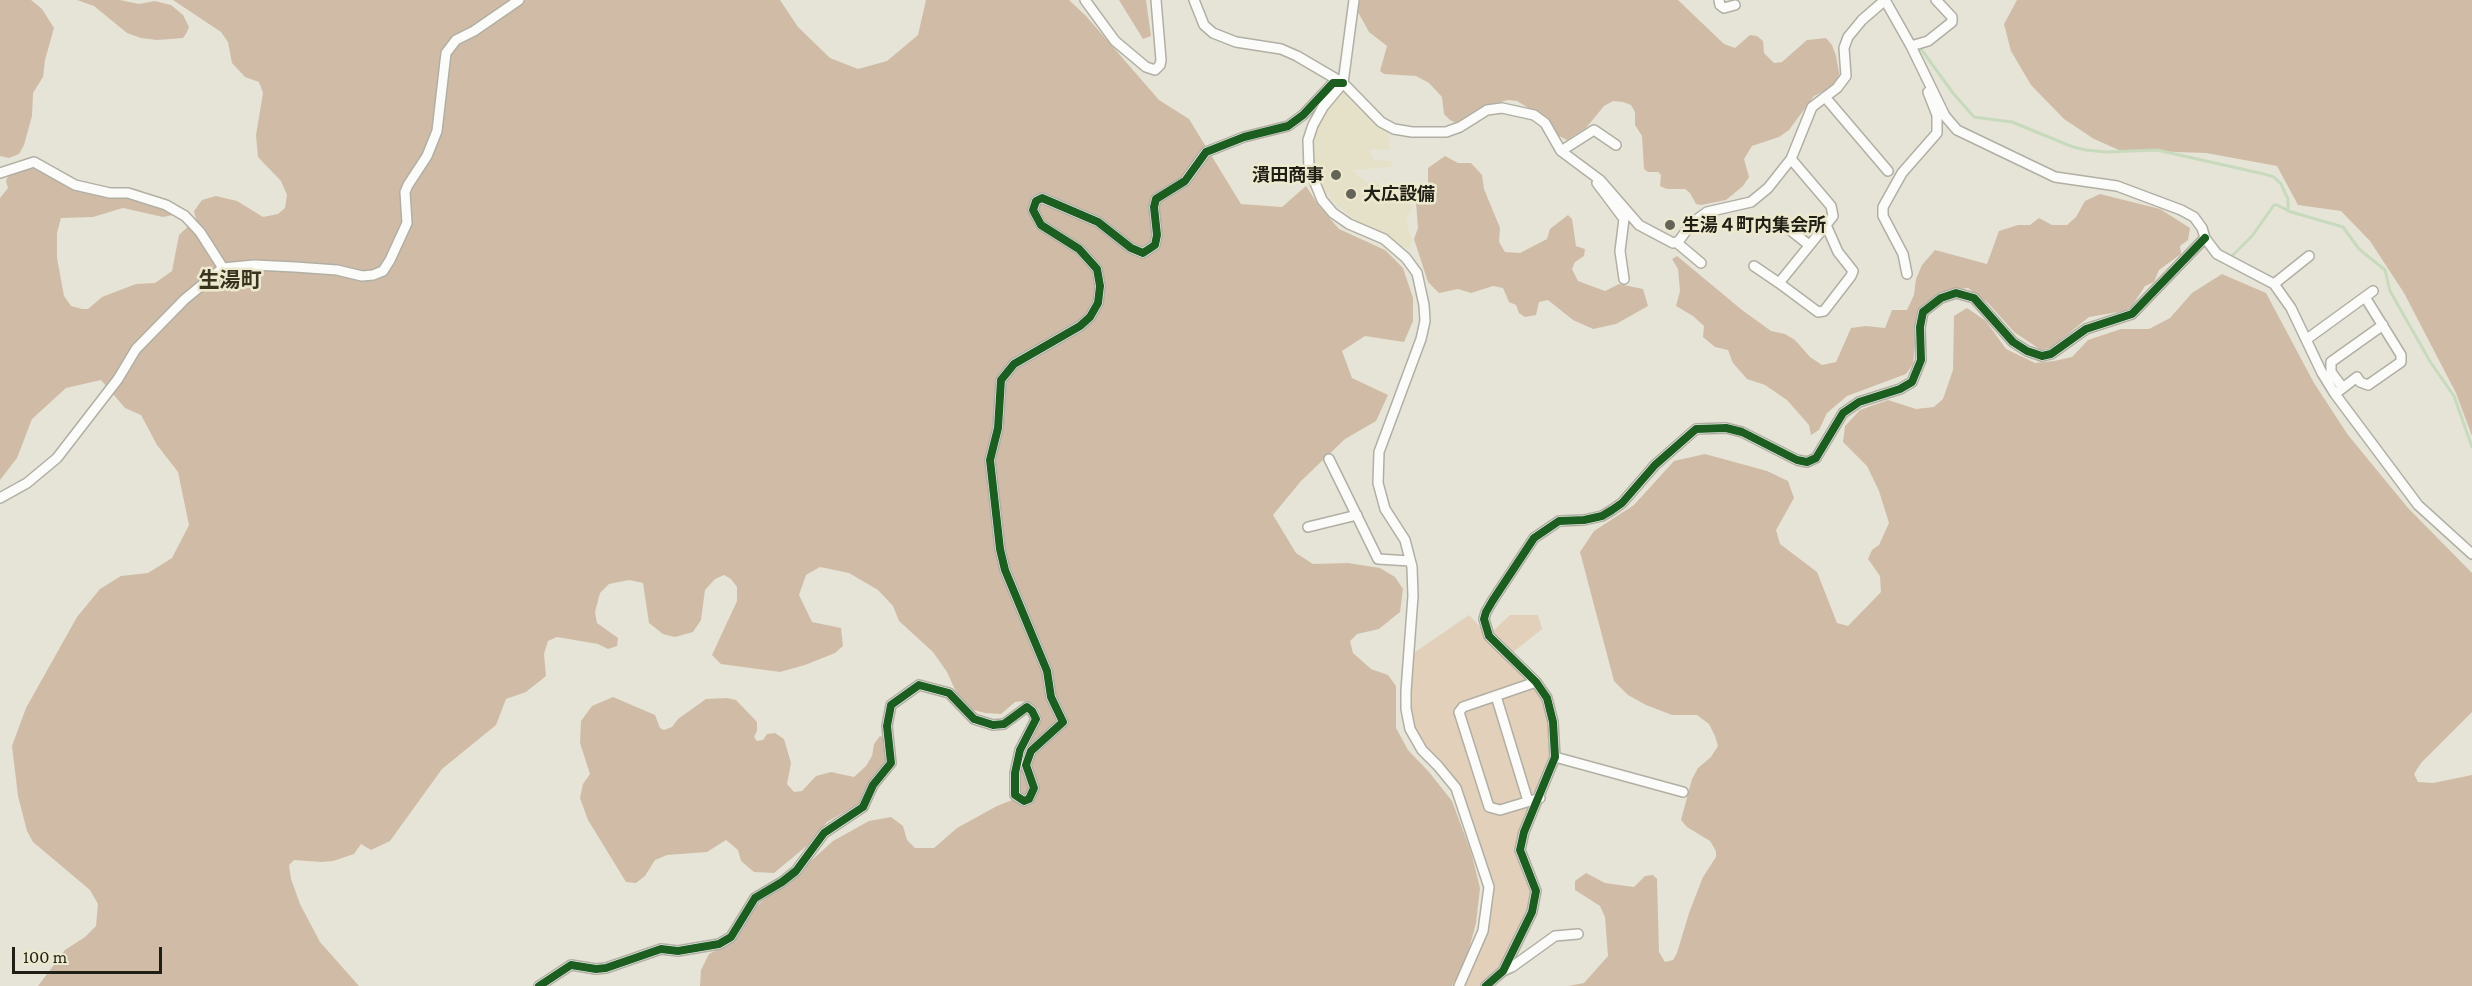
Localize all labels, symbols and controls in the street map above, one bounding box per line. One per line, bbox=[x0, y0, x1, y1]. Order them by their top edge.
place label: 潰田商事 bbox=[1252, 164, 1324, 186]
marker: 潰田商事 bbox=[1329, 168, 1343, 182]
place label: 大広設備 bbox=[1363, 183, 1435, 205]
marker: 大広設備 bbox=[1344, 187, 1358, 201]
place label: 生湯４町内集会所 bbox=[1682, 214, 1826, 236]
marker: 生湯４町内集会所 bbox=[1663, 218, 1677, 232]
district label: 生湯町 bbox=[199, 268, 261, 294]
scale bar bbox=[15, 935, 165, 973]
text: 100 m bbox=[23, 947, 67, 967]

